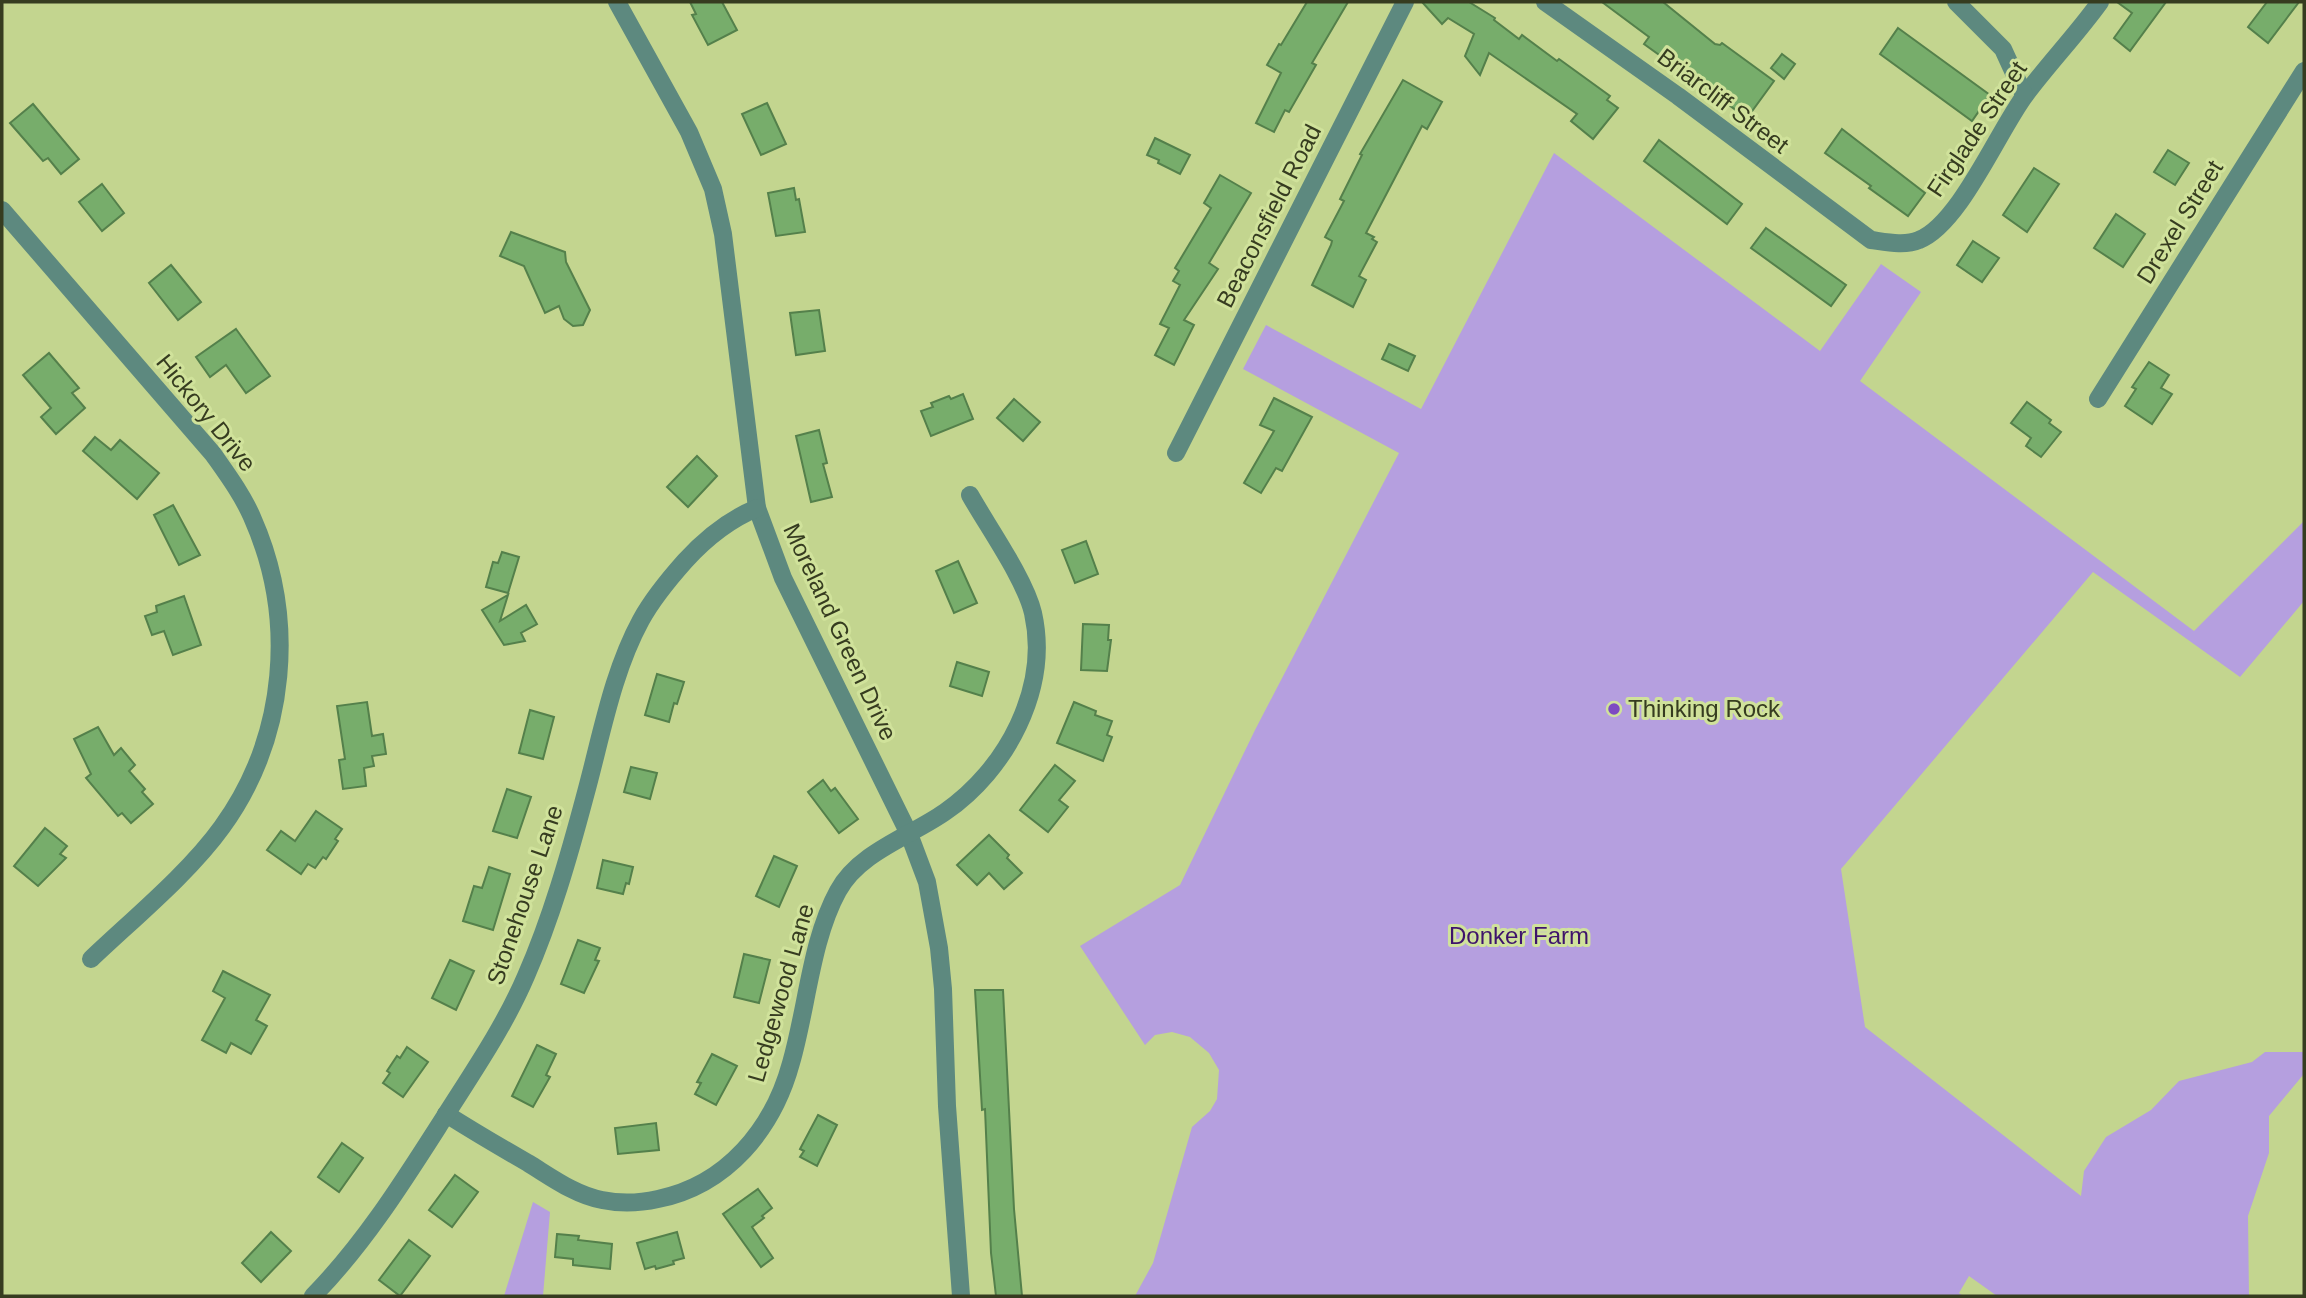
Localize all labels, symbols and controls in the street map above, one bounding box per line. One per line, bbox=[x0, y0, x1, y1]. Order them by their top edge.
street label: Briarcliff Street bbox=[1653, 43, 1794, 159]
street label: Firglade Street bbox=[1921, 56, 2032, 202]
street label: Beaconsfield Road bbox=[1211, 120, 1326, 312]
street label: Drexel Street bbox=[2131, 155, 2228, 288]
street label: Hickory Drive bbox=[151, 349, 262, 477]
street label: Moreland Green Drive bbox=[778, 519, 903, 744]
place label: Thinking Rock bbox=[1628, 695, 1781, 722]
marker: Thinking Rock bbox=[1606, 701, 1622, 717]
street label: Stonehouse Lane bbox=[481, 801, 568, 988]
street label: Ledgewood Lane bbox=[742, 901, 819, 1085]
park label: Donker Farm bbox=[1449, 922, 1589, 949]

